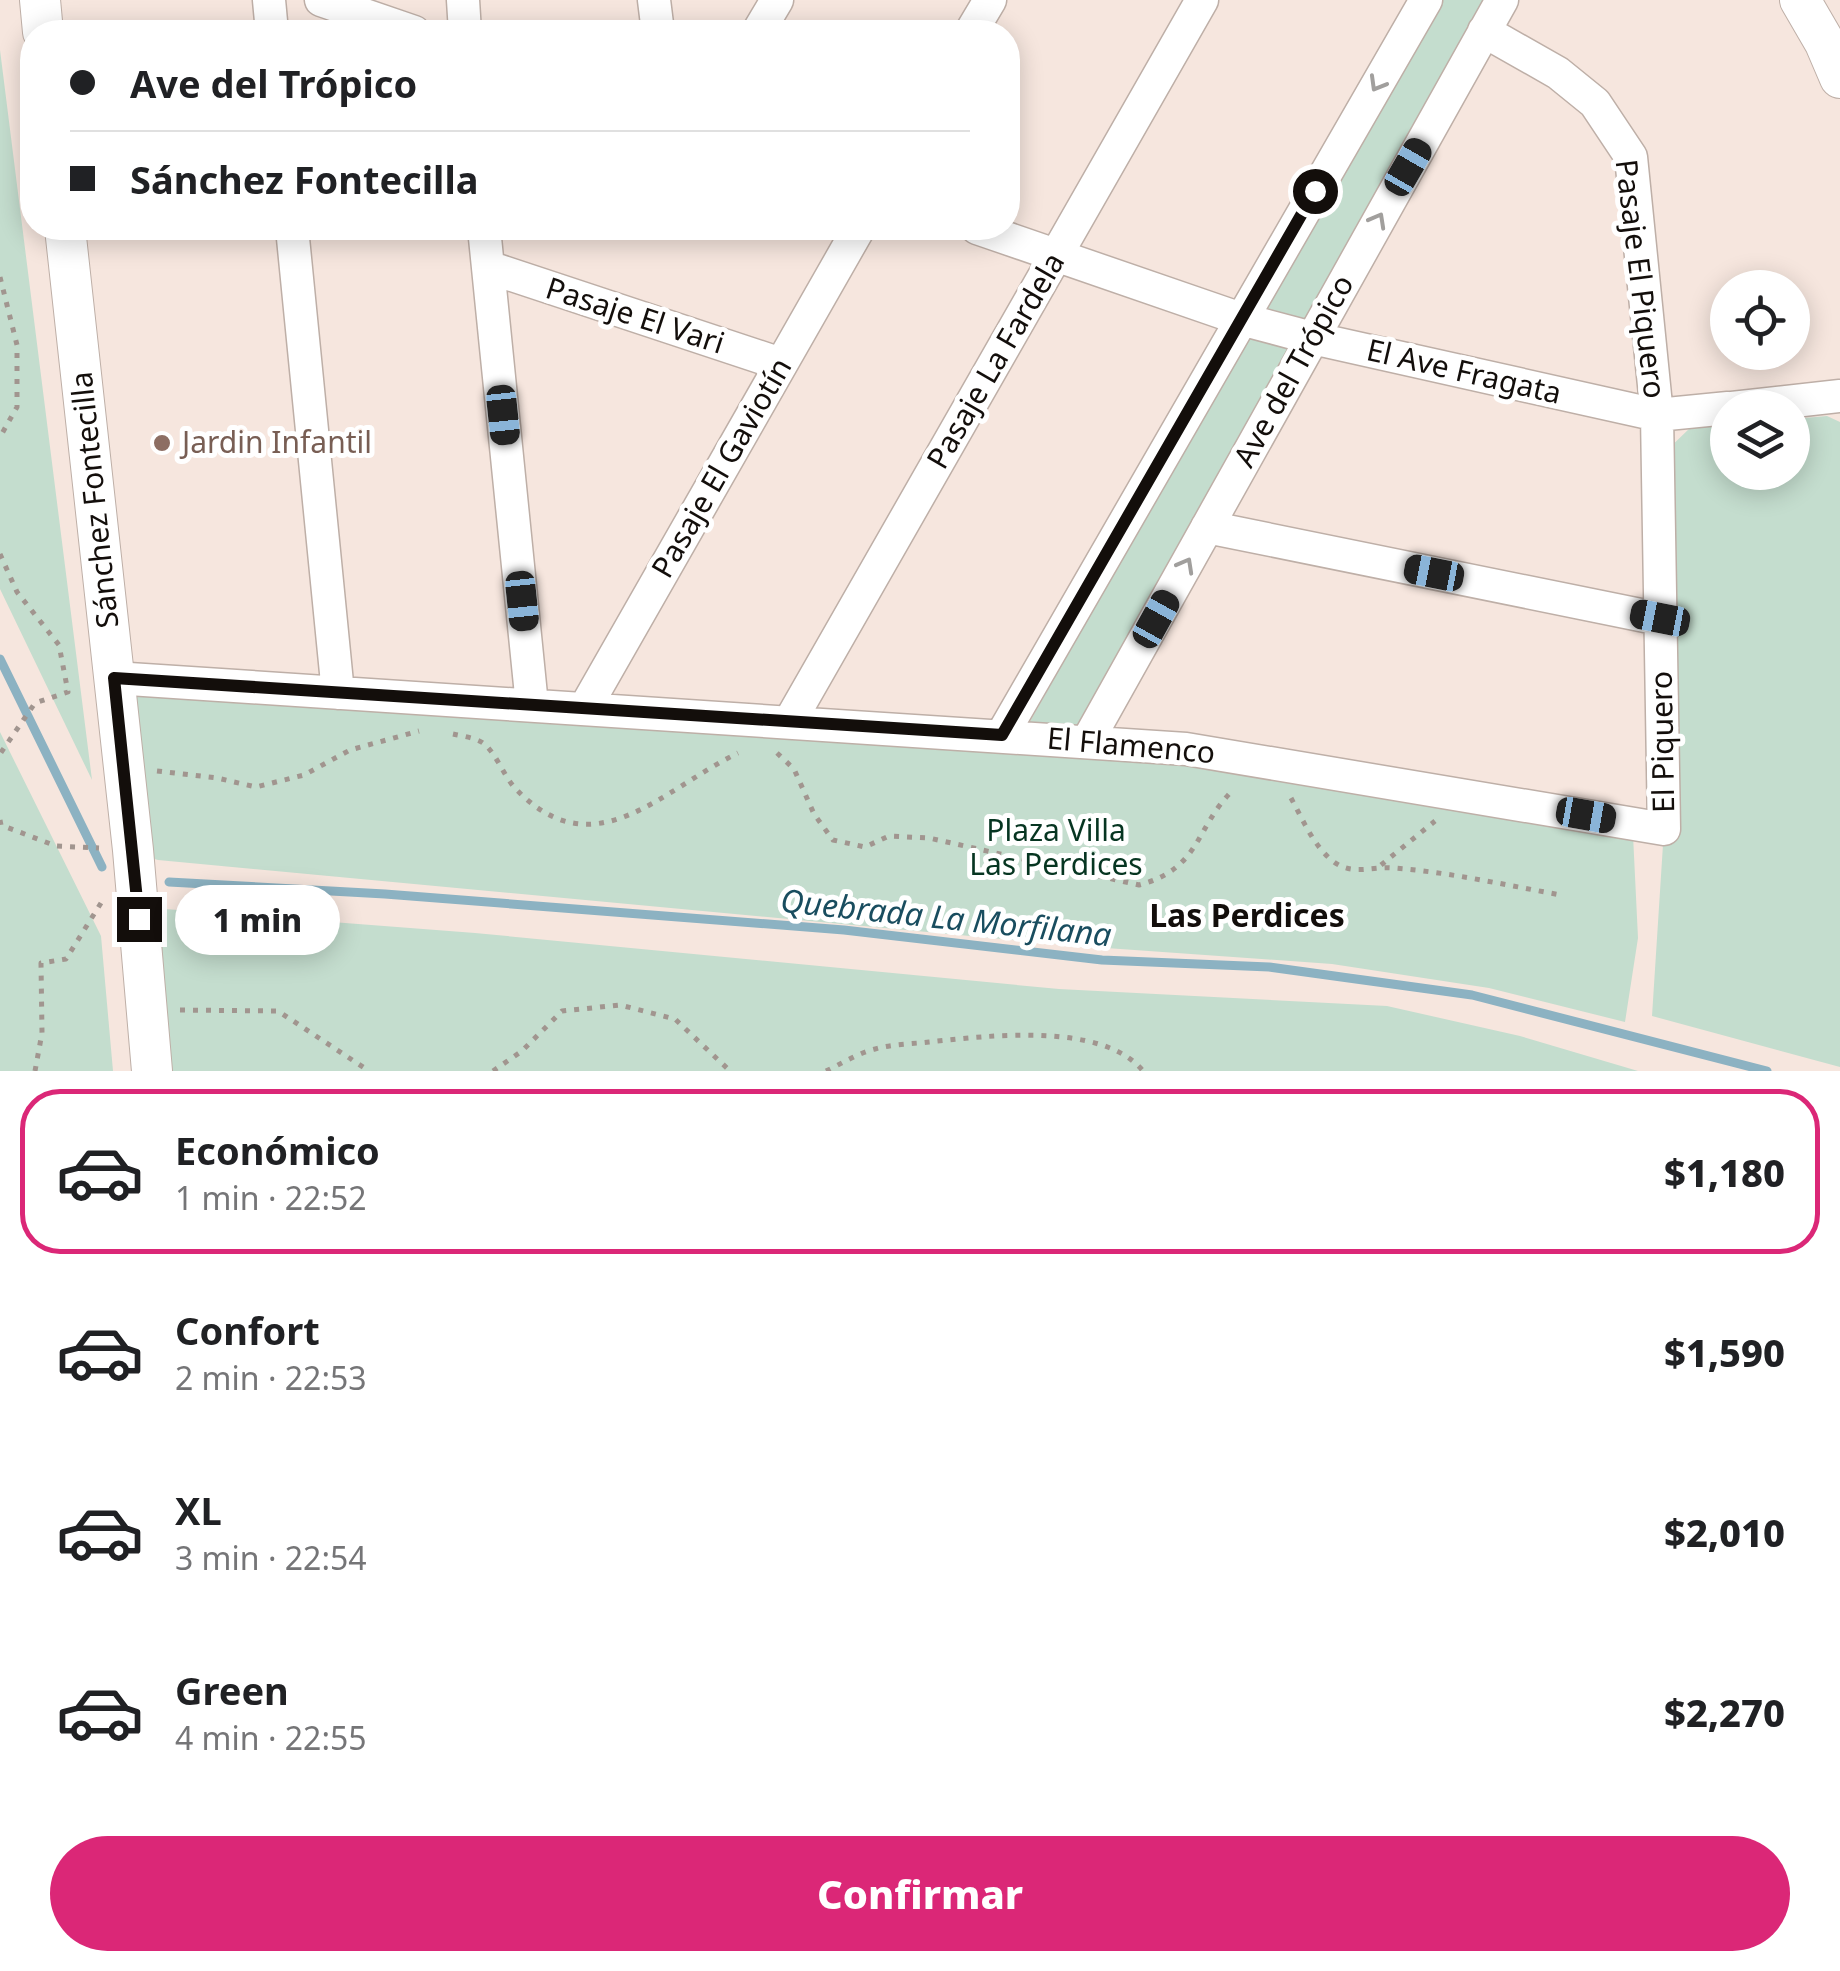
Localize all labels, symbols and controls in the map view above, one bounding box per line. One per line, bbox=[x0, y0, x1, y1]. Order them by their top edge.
text: Ave del Trópico bbox=[130, 57, 417, 109]
one-way arrow bbox=[1369, 73, 1389, 91]
car bbox=[1380, 134, 1436, 200]
text: Sánchez Fontecilla bbox=[130, 153, 479, 205]
street label: Pasaje El Piquero bbox=[1606, 157, 1676, 401]
route start bbox=[1293, 169, 1338, 214]
one-way arrow bbox=[1365, 213, 1385, 231]
street label: Pasaje La Fardela bbox=[916, 245, 1073, 476]
street label: Pasaje El Vari bbox=[541, 266, 730, 363]
street label: Ave del Trópico bbox=[1223, 267, 1362, 474]
map controls bbox=[1710, 270, 1810, 490]
button: locate bbox=[1710, 270, 1810, 370]
street label: El Ave Fragata bbox=[1363, 328, 1566, 413]
street label: Pasaje El Gaviotín bbox=[641, 350, 800, 585]
street label: Sánchez Fontecilla bbox=[60, 370, 127, 630]
car bbox=[485, 384, 521, 446]
button: layers bbox=[1710, 390, 1810, 490]
place label: Jardin Infantil bbox=[179, 421, 372, 462]
marker: Jardin Infantil bbox=[151, 432, 173, 454]
car bbox=[1402, 553, 1466, 593]
one-way arrow bbox=[1173, 558, 1193, 576]
car bbox=[504, 570, 540, 632]
car bbox=[1128, 585, 1184, 653]
car bbox=[1628, 598, 1692, 638]
street label: El Piquero bbox=[1640, 671, 1683, 813]
street label: El Flamenco bbox=[1045, 717, 1217, 772]
car bbox=[1554, 795, 1618, 835]
park label: Plaza Villa Las Perdices bbox=[969, 809, 1143, 884]
water label: Quebrada La Morfilana bbox=[779, 878, 1114, 955]
callout: 1 min bbox=[174, 884, 339, 954]
district label: Las Perdices bbox=[1149, 893, 1345, 936]
route end bbox=[117, 897, 162, 942]
text: 1 min bbox=[213, 898, 302, 941]
text: Económico bbox=[175, 1124, 380, 1176]
icon: car bbox=[55, 1127, 145, 1217]
text: $1,180 bbox=[1664, 1146, 1785, 1198]
text: 1 min · 22:52 bbox=[175, 1176, 367, 1219]
text: Confort bbox=[175, 1304, 320, 1356]
icon: car bbox=[55, 1307, 145, 1397]
text: $1,590 bbox=[1664, 1326, 1785, 1378]
text: 2 min · 22:53 bbox=[175, 1356, 367, 1399]
text: XL bbox=[175, 1484, 222, 1536]
icon: car bbox=[55, 1487, 145, 1577]
text: $2,010 bbox=[1664, 1506, 1785, 1558]
text: 3 min · 22:54 bbox=[175, 1536, 367, 1579]
text: Green bbox=[175, 1664, 289, 1716]
icon: car bbox=[55, 1667, 145, 1757]
text: $2,270 bbox=[1664, 1686, 1785, 1738]
text: 4 min · 22:55 bbox=[175, 1716, 367, 1759]
button: Confirmar bbox=[50, 1836, 1790, 1951]

